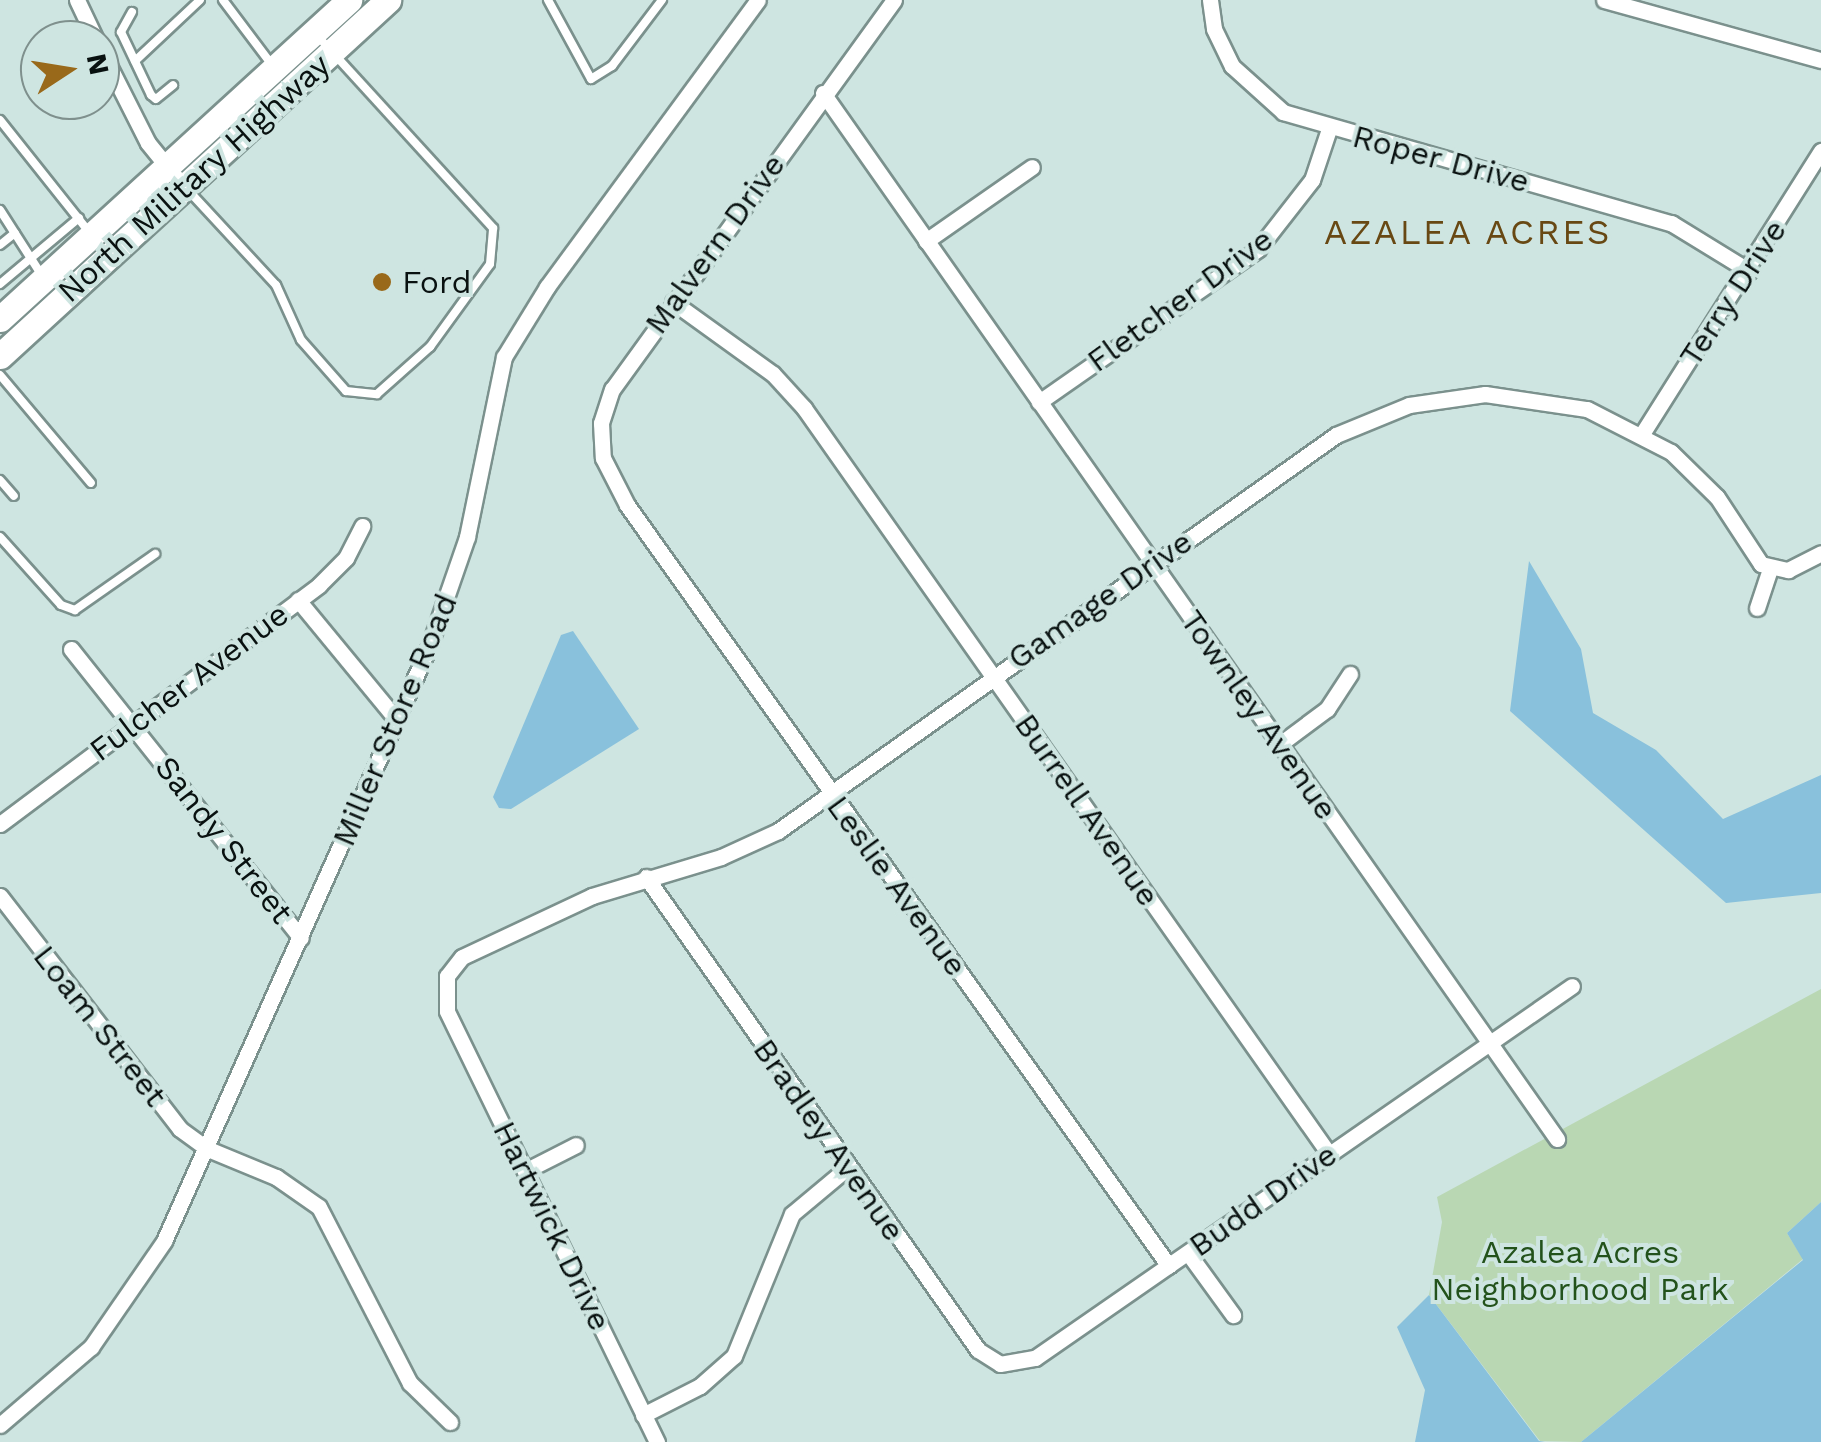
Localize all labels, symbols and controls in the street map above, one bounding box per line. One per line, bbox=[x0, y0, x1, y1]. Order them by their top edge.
north arrow bbox=[20, 20, 120, 120]
street label: North Military Highway bbox=[50, 45, 338, 311]
street label: Roper Drive bbox=[1348, 117, 1534, 201]
street label: Malvern Drive bbox=[637, 147, 793, 341]
district label: AZALEA ACRES bbox=[1323, 211, 1613, 253]
street label: Terry Drive bbox=[1671, 212, 1795, 374]
street label: Fletcher Drive bbox=[1080, 220, 1280, 380]
place label: Ford bbox=[402, 263, 472, 301]
marker: Ford bbox=[371, 271, 393, 293]
street label: Gamage Drive bbox=[1001, 522, 1199, 678]
street label: Miller Store Road bbox=[324, 588, 466, 852]
street label: Fulcher Avenue bbox=[81, 594, 297, 770]
street label: Townley Avenue bbox=[1172, 602, 1346, 828]
street label: Burrell Avenue bbox=[1006, 705, 1168, 915]
street label: Sandy Street bbox=[147, 749, 301, 931]
street label: Leslie Avenue bbox=[818, 788, 976, 984]
street label: Loam Street bbox=[25, 938, 175, 1114]
street label: Bradley Avenue bbox=[745, 1031, 913, 1249]
street label: Hartwick Drive bbox=[485, 1115, 619, 1337]
street label: Budd Drive bbox=[1182, 1135, 1344, 1265]
park label: Azalea Acres Neighborhood Park bbox=[1431, 1234, 1729, 1309]

